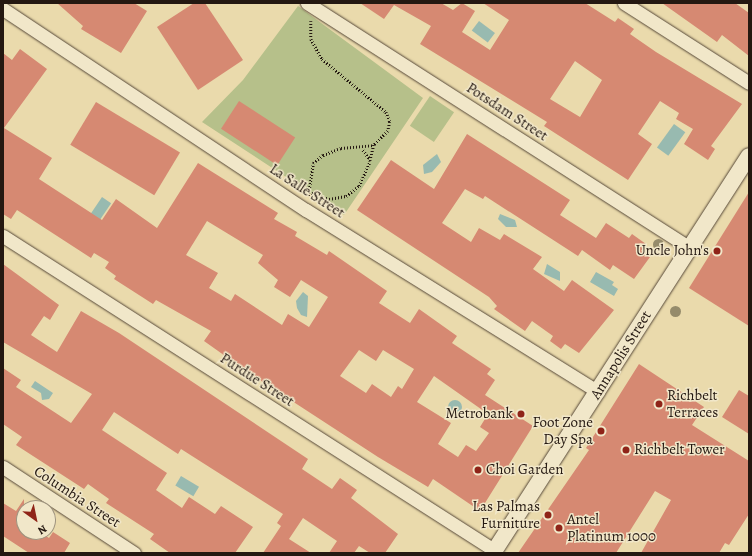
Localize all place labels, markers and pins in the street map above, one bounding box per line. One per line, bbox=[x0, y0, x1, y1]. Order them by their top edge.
place label: Uncle John's bbox=[636, 242, 709, 260]
marker: Uncle John's bbox=[712, 246, 722, 256]
place label: Richbelt Terraces bbox=[667, 386, 718, 421]
marker: Richbelt Terraces bbox=[654, 399, 664, 409]
place label: Metrobank bbox=[446, 405, 513, 423]
marker: Metrobank bbox=[516, 409, 526, 419]
place label: Foot Zone Day Spa bbox=[533, 413, 593, 448]
marker: Foot Zone Day Spa bbox=[596, 426, 606, 436]
place label: Richbelt Tower bbox=[634, 441, 725, 459]
marker: Richbelt Tower bbox=[621, 445, 631, 455]
place label: Choi Garden bbox=[486, 461, 564, 479]
marker: Choi Garden bbox=[473, 465, 483, 475]
place label: Las Palmas Furniture bbox=[472, 497, 540, 532]
marker: Las Palmas Furniture bbox=[543, 510, 553, 520]
place label: Antel Platinum 1000 bbox=[567, 510, 656, 545]
marker: Antel Platinum 1000 bbox=[554, 523, 564, 533]

